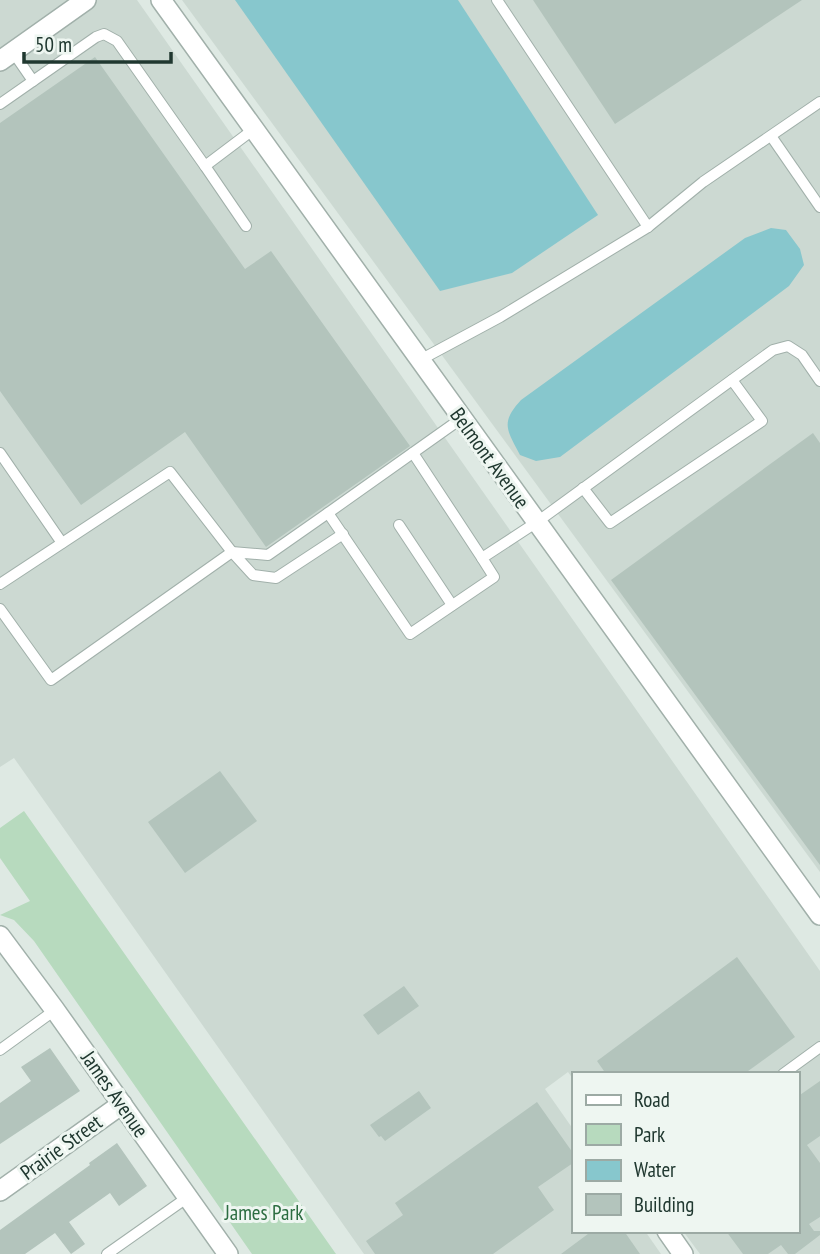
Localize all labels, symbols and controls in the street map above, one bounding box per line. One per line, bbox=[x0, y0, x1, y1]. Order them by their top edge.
scale bar bbox=[24, 21, 172, 65]
text: 50 m bbox=[35, 31, 72, 58]
street label: Belmont Avenue bbox=[444, 402, 536, 514]
street label: James Avenue bbox=[75, 1045, 155, 1143]
legend bbox=[572, 1072, 799, 1233]
text: Road bbox=[634, 1086, 670, 1113]
street label: Prairie Street bbox=[15, 1108, 107, 1186]
text: Park bbox=[634, 1121, 665, 1148]
text: Water bbox=[634, 1156, 676, 1183]
text: Building bbox=[634, 1191, 694, 1218]
park label: James Park bbox=[224, 1199, 303, 1226]

